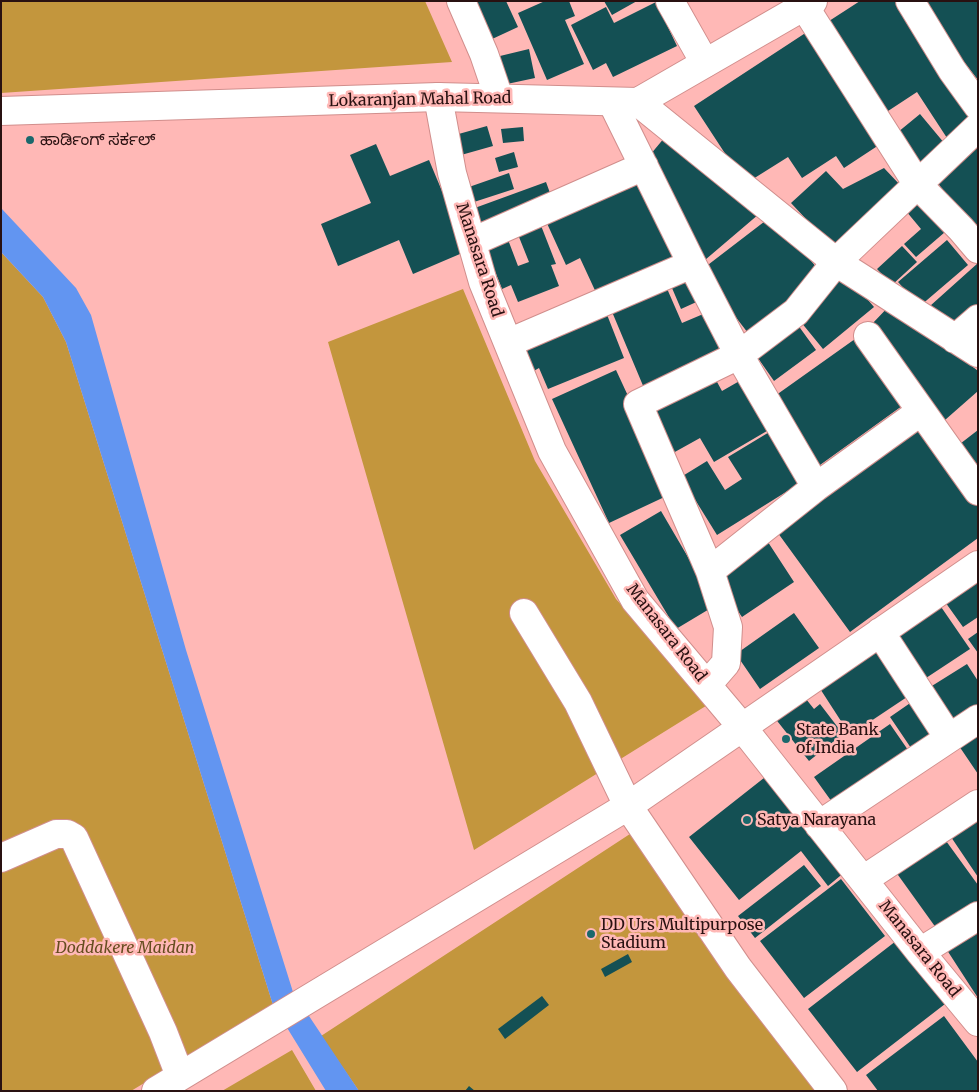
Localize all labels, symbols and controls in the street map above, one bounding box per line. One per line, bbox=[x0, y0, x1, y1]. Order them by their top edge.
street label: Lokaranjan Mahal Road bbox=[328, 89, 512, 111]
place label: ಹಾರ್ಡಿಂಗ್ ಸರ್ಕಲ್ bbox=[40, 130, 155, 150]
marker: ಹಾರ್ಡಿಂಗ್ ಸರ್ಕಲ್ bbox=[24, 134, 36, 146]
street label: Manasara Road bbox=[452, 201, 506, 319]
street label: Manasara Road bbox=[622, 580, 710, 686]
place label: State Bank of India bbox=[796, 720, 879, 758]
marker: State Bank of India bbox=[780, 733, 792, 745]
place label: Satya Narayana bbox=[757, 810, 876, 830]
marker: Satya Narayana bbox=[741, 814, 753, 826]
street label: Manasara Road bbox=[874, 897, 964, 1001]
place label: DD Urs Multipurpose Stadium bbox=[601, 915, 763, 953]
marker: DD Urs Multipurpose Stadium bbox=[585, 928, 597, 940]
park label: Doddakere Maidan bbox=[55, 938, 195, 958]

